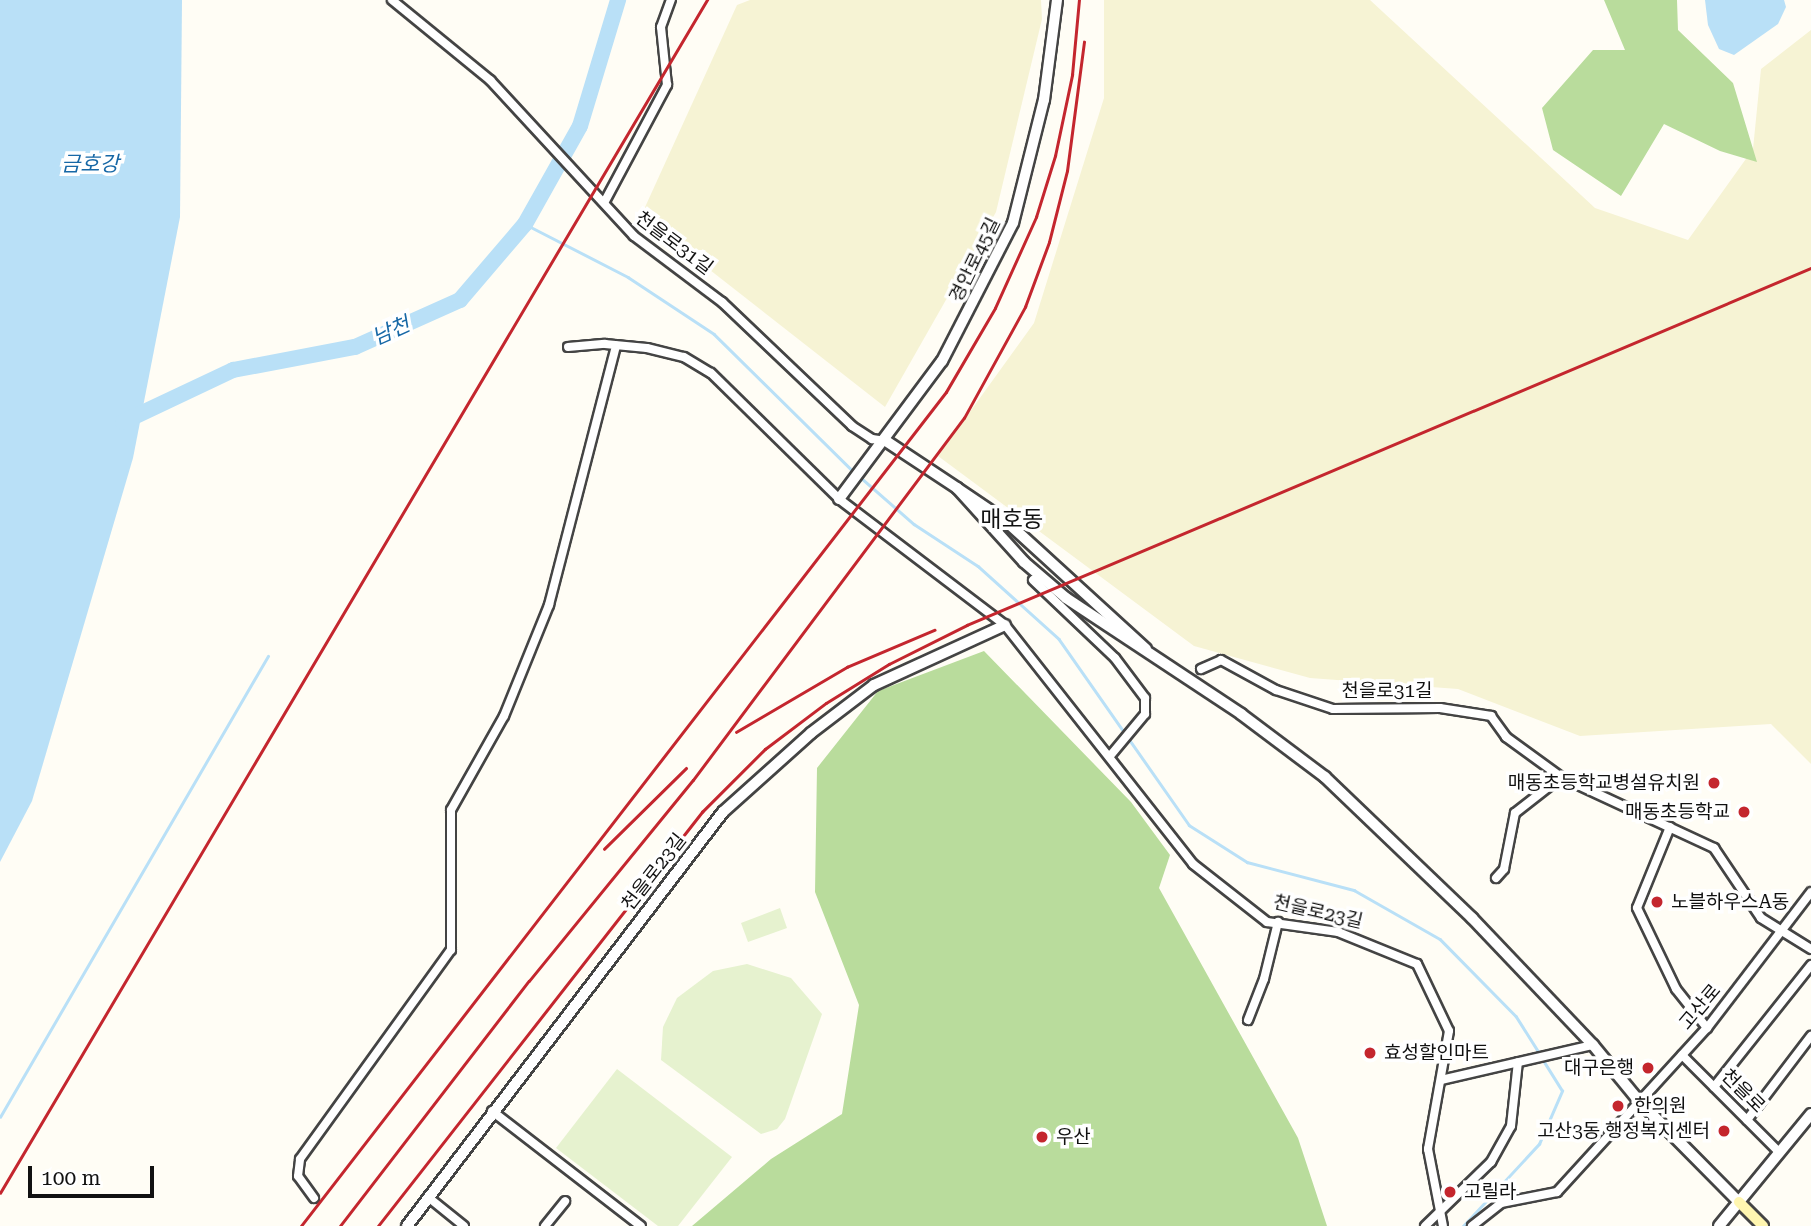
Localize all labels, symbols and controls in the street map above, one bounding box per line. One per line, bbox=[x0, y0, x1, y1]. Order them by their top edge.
water label: 금호강 bbox=[61, 151, 119, 177]
street label: 천을로31길 bbox=[631, 206, 717, 280]
street label: 경안로45길 bbox=[945, 214, 1005, 306]
water label: 남천 bbox=[368, 312, 414, 350]
district label: 매호동 bbox=[980, 506, 1044, 534]
street label: 천을로31길 bbox=[1341, 680, 1433, 702]
place label: 매동초등학교병설유치원 bbox=[1508, 772, 1700, 794]
marker: 매동초등학교병설유치원 bbox=[1706, 775, 1722, 791]
place label: 매동초등학교 bbox=[1625, 801, 1730, 823]
marker: 매동초등학교 bbox=[1736, 804, 1752, 820]
street label: 천을로23길 bbox=[617, 829, 691, 915]
street label: 천을로23길 bbox=[1271, 891, 1365, 933]
place label: 노블하우스A동 bbox=[1671, 891, 1789, 913]
marker: 노블하우스A동 bbox=[1649, 894, 1665, 910]
street label: 고산로 bbox=[1674, 980, 1726, 1034]
place label: 효성할인마트 bbox=[1384, 1042, 1489, 1064]
marker: 효성할인마트 bbox=[1362, 1045, 1378, 1061]
place label: 대구은행 bbox=[1564, 1057, 1634, 1079]
marker: 대구은행 bbox=[1640, 1060, 1656, 1076]
street label: 천을로 bbox=[1716, 1064, 1770, 1118]
place label: 한의원 bbox=[1634, 1095, 1686, 1117]
marker: 한의원 bbox=[1608, 1096, 1628, 1116]
place label: 고산3동 행정복지센터 bbox=[1537, 1120, 1710, 1142]
marker: 고산3동 행정복지센터 bbox=[1716, 1123, 1732, 1139]
place label: 우산 bbox=[1056, 1126, 1091, 1148]
marker: 우산 bbox=[1034, 1129, 1050, 1145]
scale bar bbox=[32, 1152, 158, 1196]
text: 100 m bbox=[41, 1166, 101, 1190]
place label: 고릴라 bbox=[1464, 1181, 1516, 1203]
marker: 고릴라 bbox=[1442, 1184, 1458, 1200]

